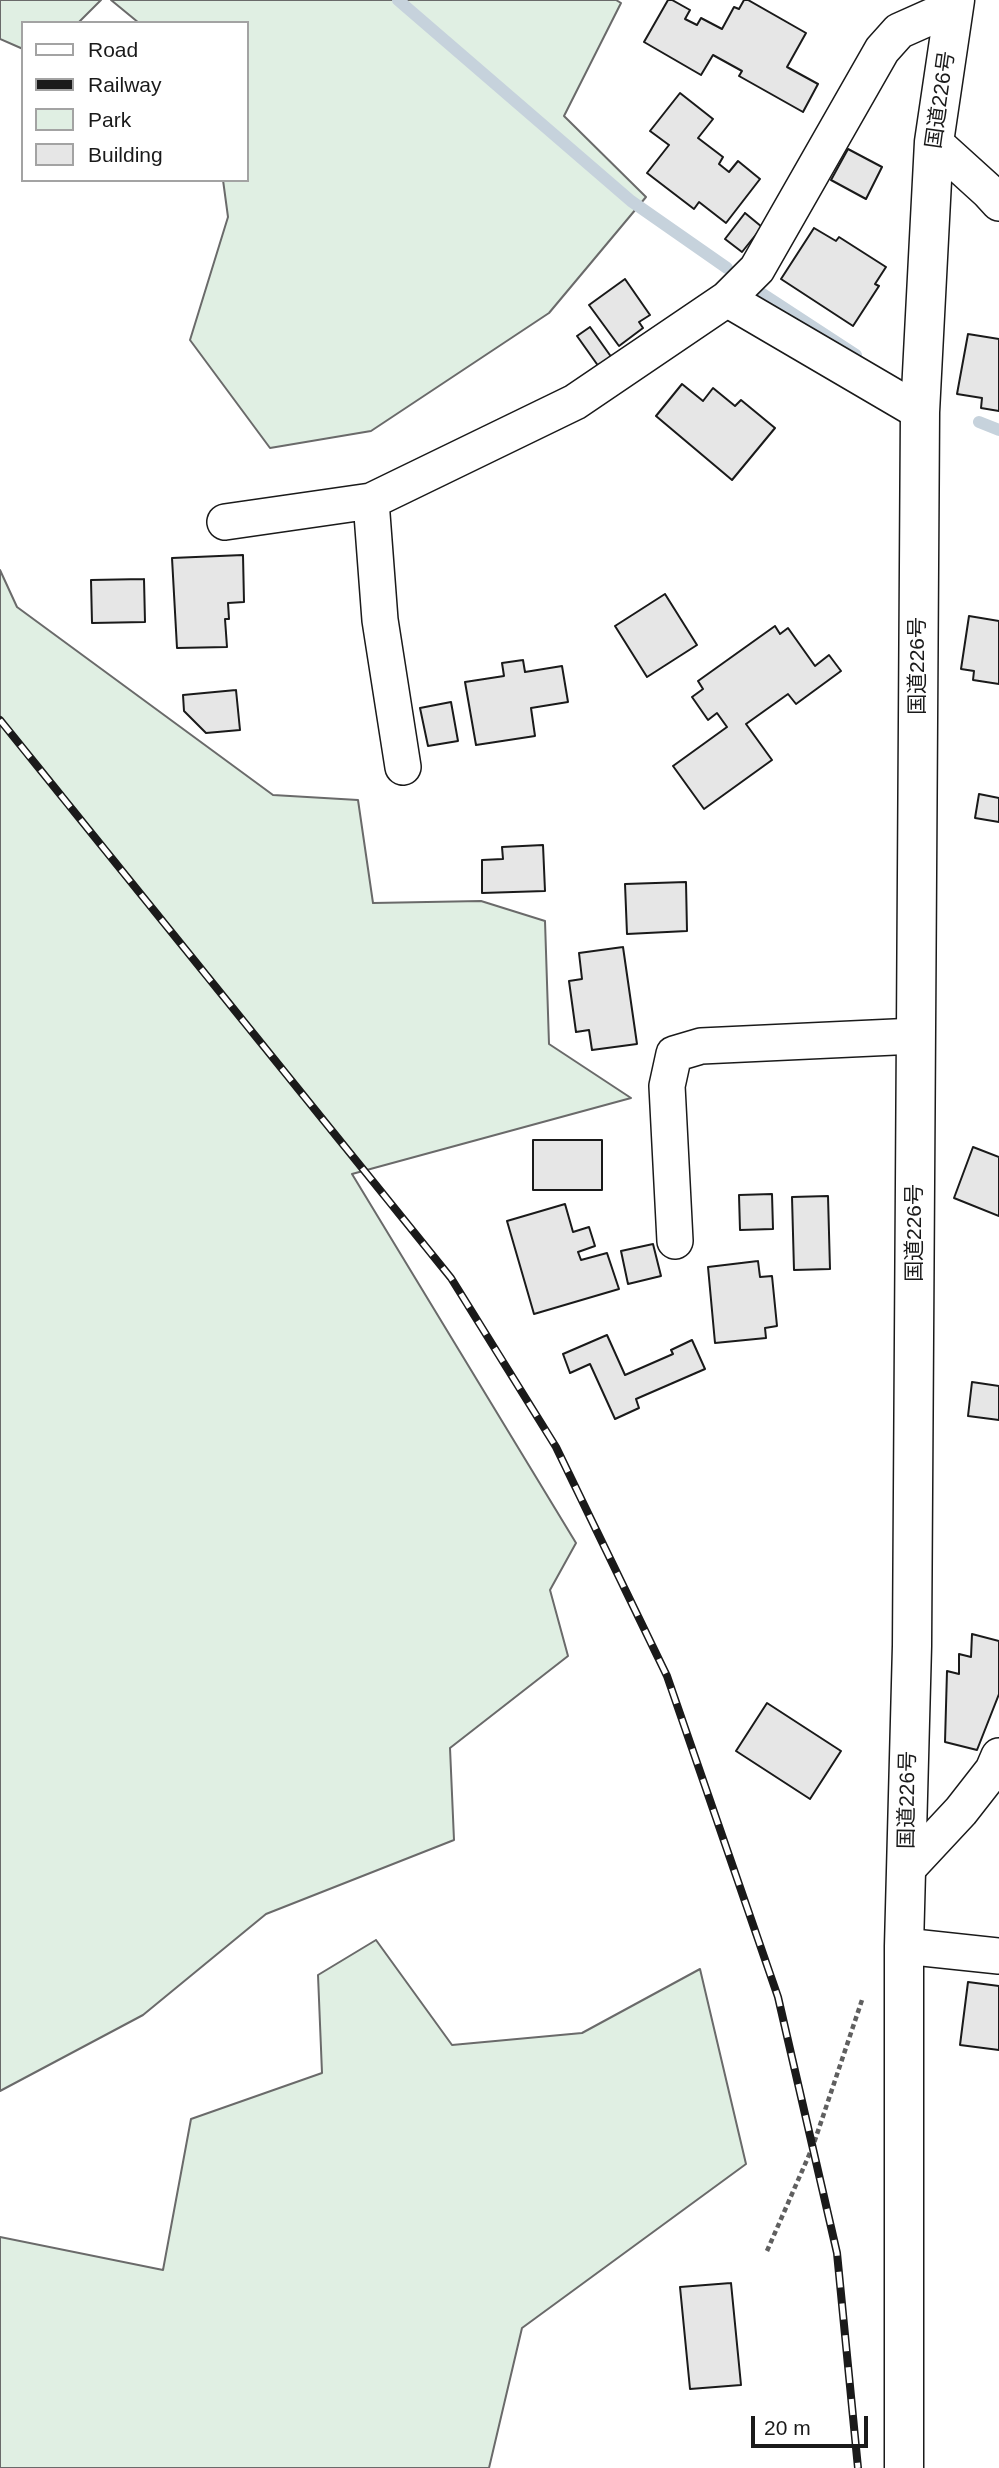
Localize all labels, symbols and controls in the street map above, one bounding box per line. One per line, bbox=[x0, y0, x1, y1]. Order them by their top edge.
legend bbox=[21, 21, 248, 182]
text: Road bbox=[88, 38, 138, 61]
street label: 国道226号 bbox=[922, 50, 960, 150]
text: Railway bbox=[88, 73, 162, 96]
text: Park bbox=[88, 108, 131, 131]
text: Building bbox=[88, 143, 163, 166]
street label: 国道226号 bbox=[905, 617, 931, 715]
street label: 国道226号 bbox=[902, 1184, 928, 1282]
street label: 国道226号 bbox=[895, 1751, 921, 1849]
scale bar bbox=[754, 2402, 871, 2446]
text: 20 m bbox=[764, 2416, 811, 2439]

